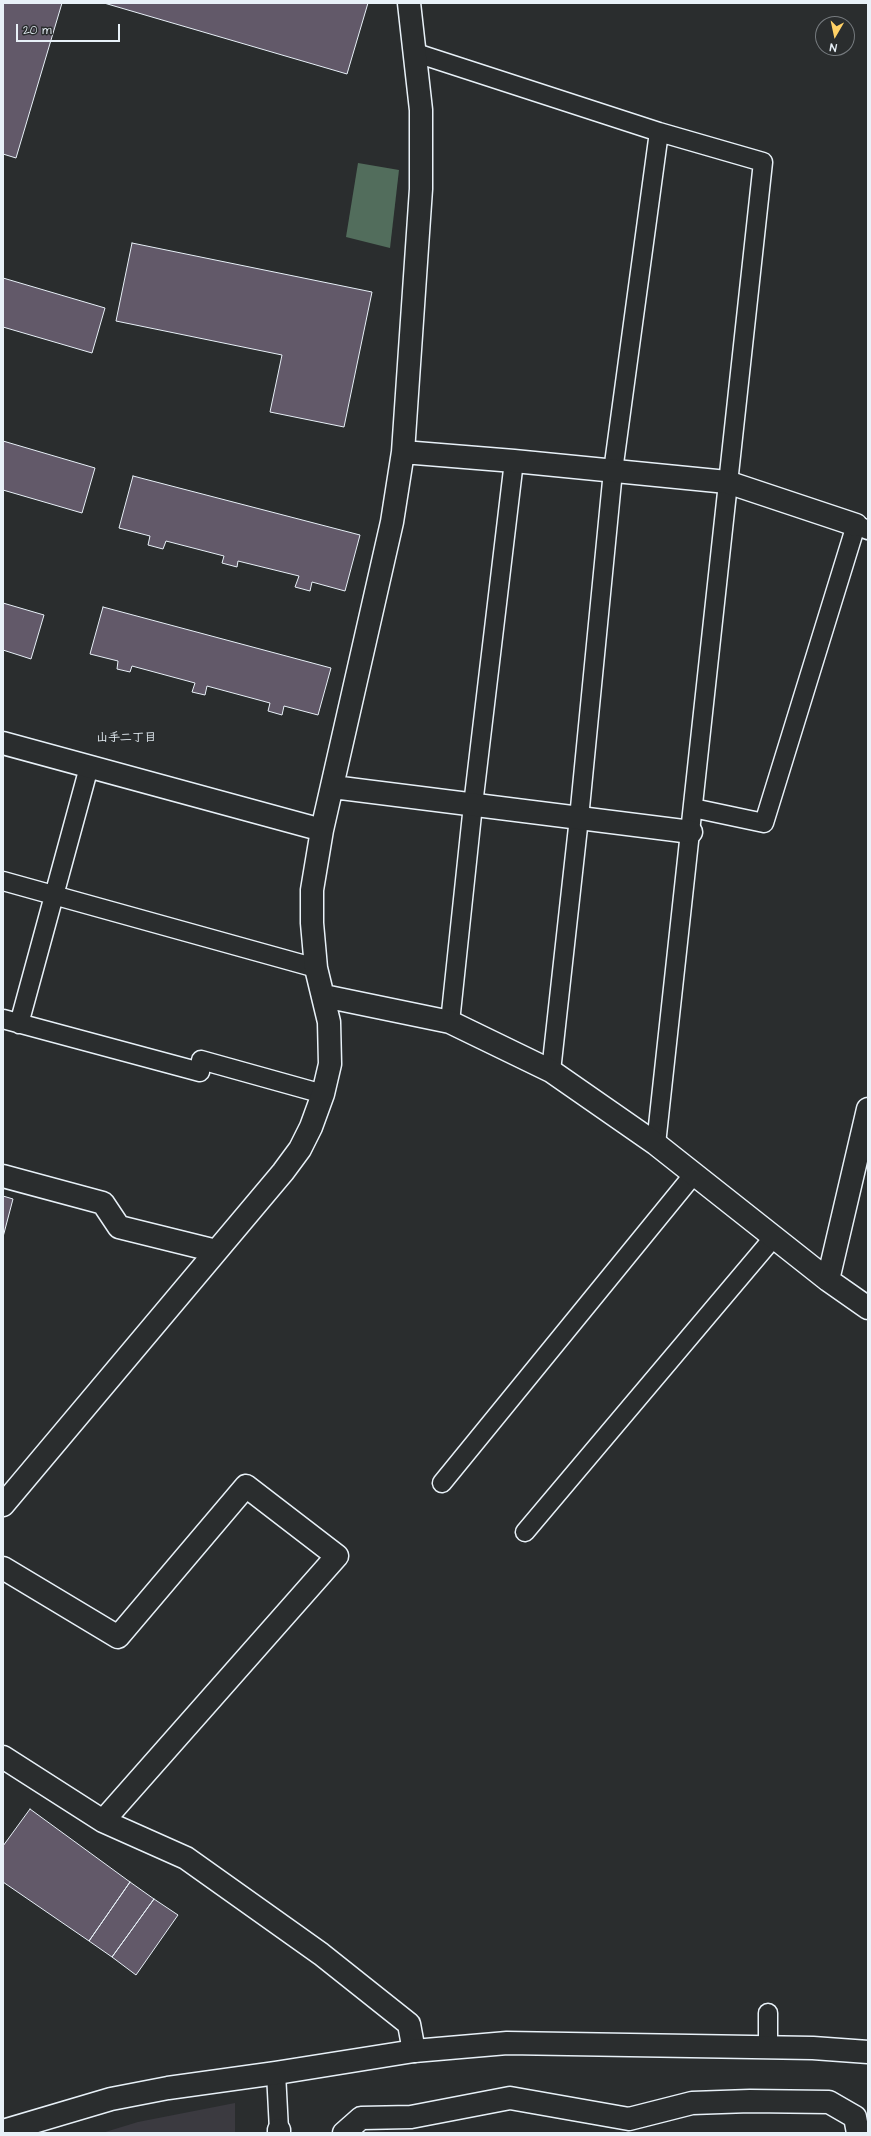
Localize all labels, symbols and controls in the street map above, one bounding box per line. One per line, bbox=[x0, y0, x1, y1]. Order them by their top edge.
scale bar bbox=[18, 16, 122, 42]
north arrow bbox=[815, 16, 855, 56]
text: 20 m bbox=[23, 22, 52, 39]
text: N bbox=[829, 39, 838, 55]
district label: 山手二丁目 bbox=[96, 731, 156, 745]

